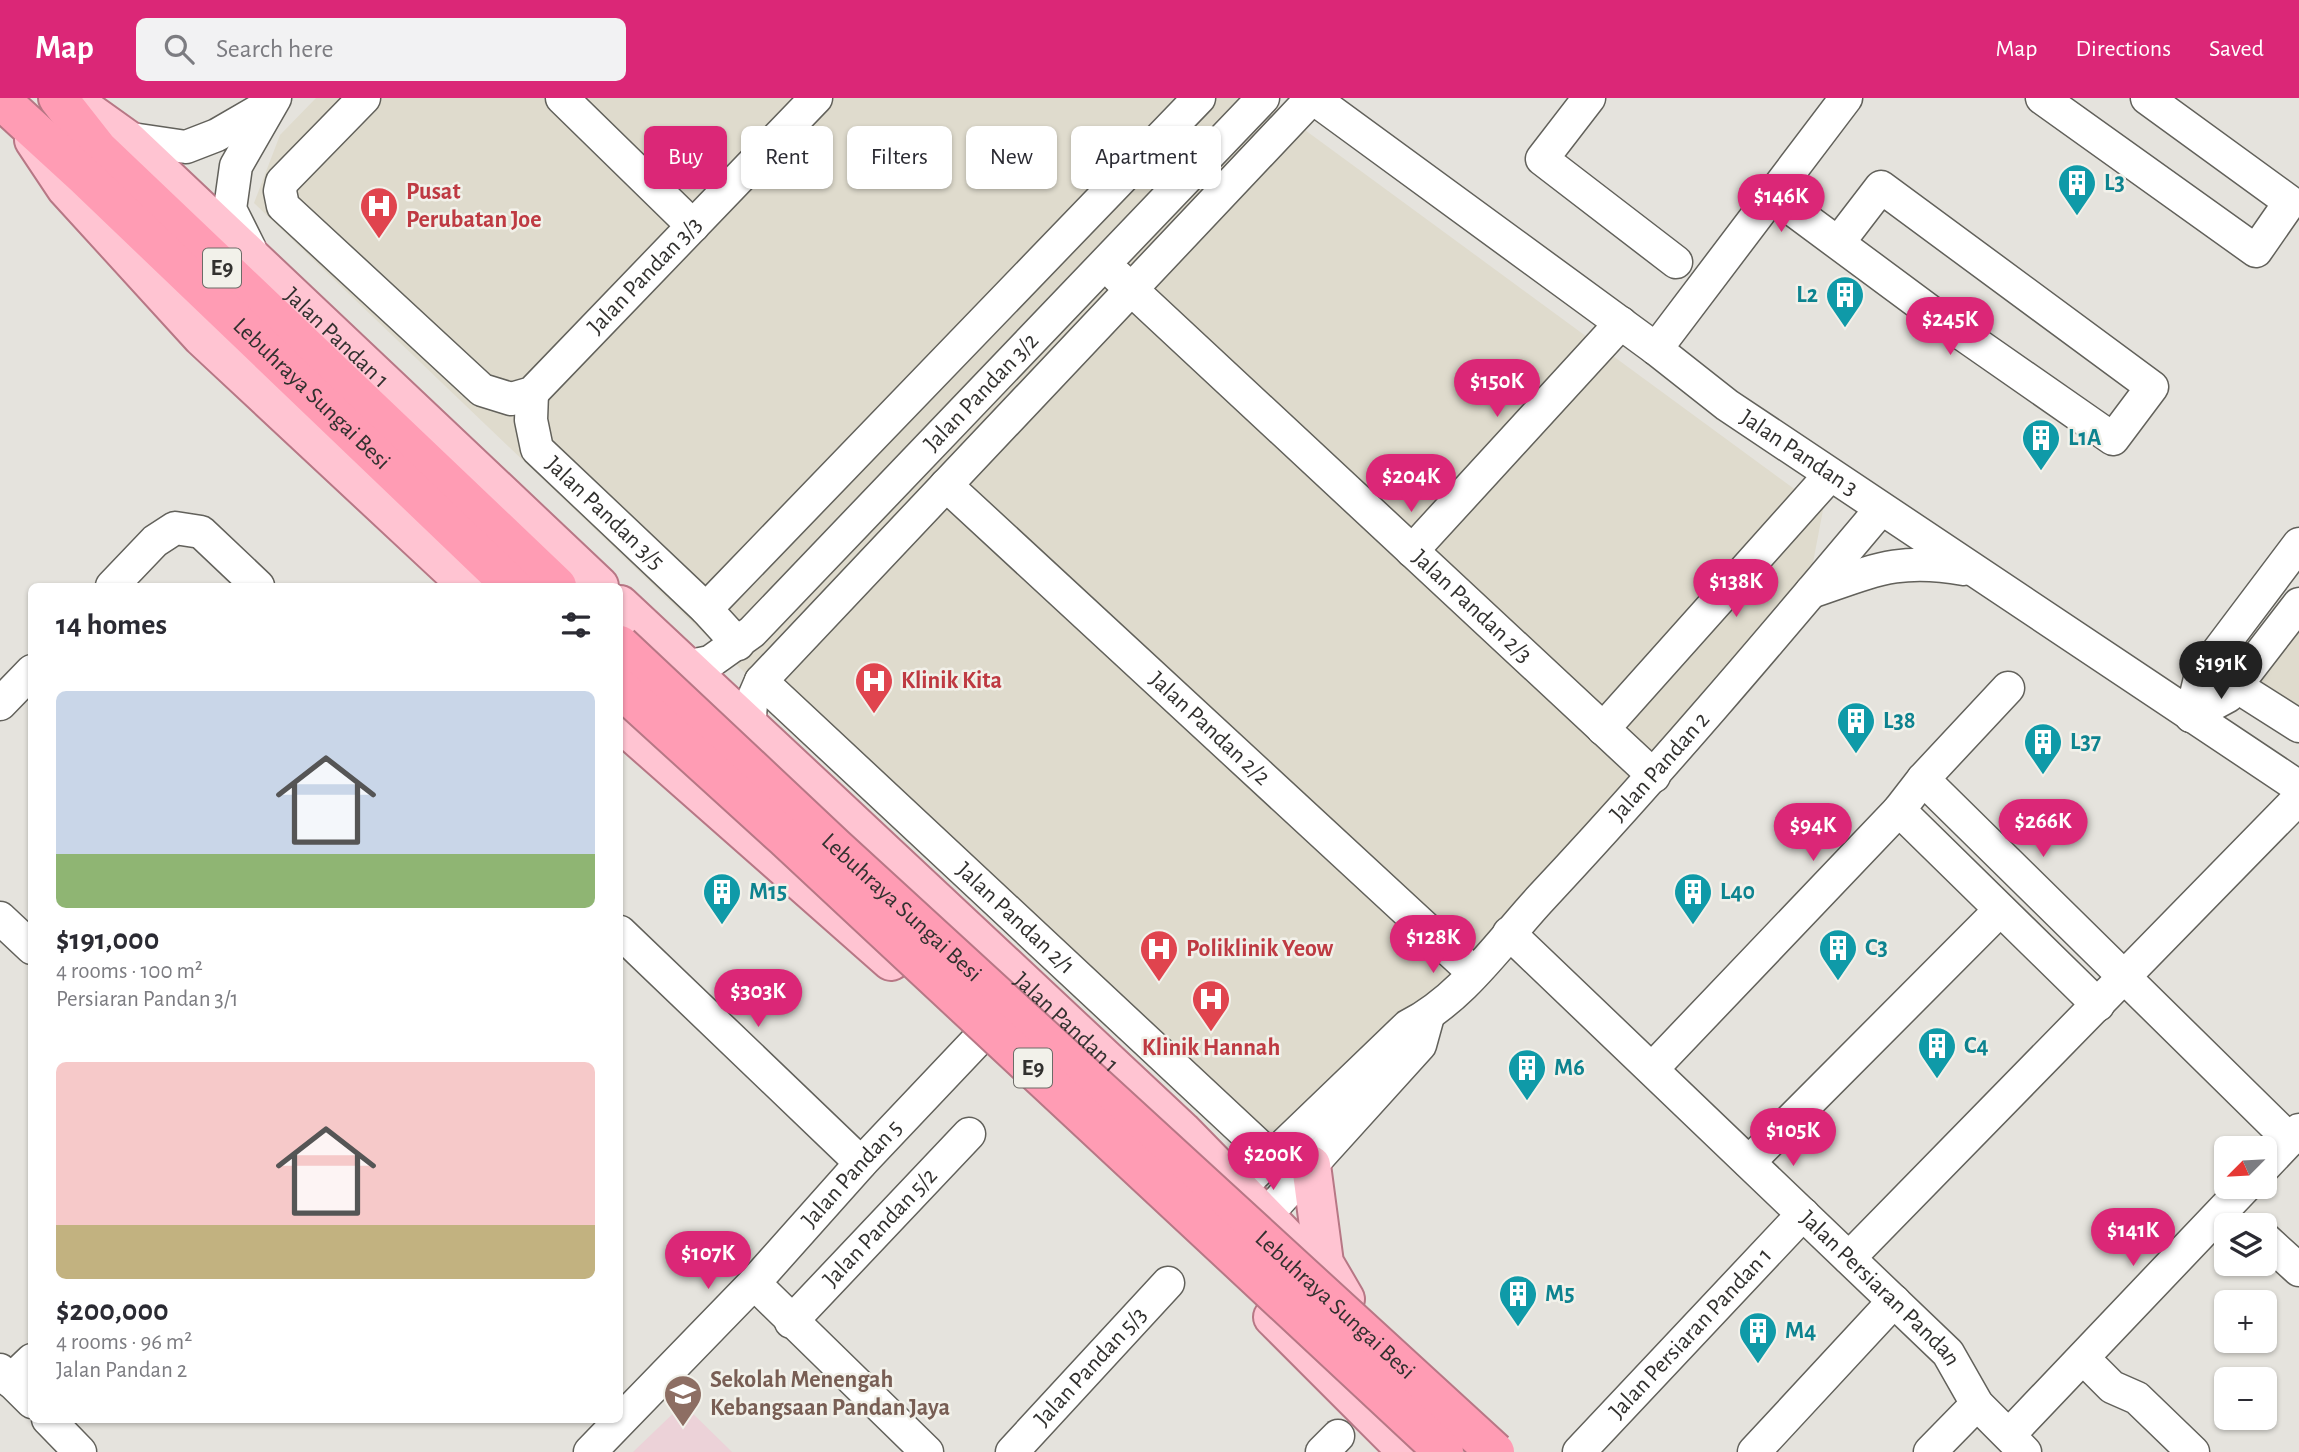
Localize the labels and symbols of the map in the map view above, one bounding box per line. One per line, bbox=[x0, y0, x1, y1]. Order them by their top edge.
building icon: L3 bbox=[2056, 162, 2098, 217]
place label: L3 bbox=[2104, 171, 2125, 195]
pin: $146K bbox=[1732, 174, 1830, 234]
place label: Pusat Perubatan Joe bbox=[406, 180, 542, 232]
hospital icon: Pusat Perubatan Joe bbox=[358, 185, 400, 240]
street label: Jalan Pandan 3/3 bbox=[583, 212, 707, 339]
road number: E9 bbox=[203, 248, 241, 288]
building icon: L2 bbox=[1824, 274, 1866, 329]
street label: Jalan Pandan 1 bbox=[280, 283, 394, 393]
place label: L2 bbox=[1796, 283, 1818, 307]
pin: $245K bbox=[1901, 298, 1999, 357]
street label: Lebuhraya Sungai Besi bbox=[228, 314, 395, 474]
street label: Jalan Pandan 3/2 bbox=[920, 328, 1043, 456]
pin: $150K bbox=[1448, 360, 1546, 419]
street label: Jalan Pandan 3 bbox=[1736, 405, 1862, 501]
building icon: L1A bbox=[2020, 417, 2062, 472]
place label: L1A bbox=[2068, 426, 2102, 450]
street label: Jalan Pandan 3/5 bbox=[541, 452, 669, 574]
pin: $204K bbox=[1362, 454, 1460, 514]
street label: Jalan Pandan 2/3 bbox=[1408, 545, 1536, 668]
pin: $138K bbox=[1687, 560, 1785, 619]
pin: $191K bbox=[2172, 642, 2270, 701]
hospital icon: Klinik Kita bbox=[853, 660, 895, 715]
street label: Jalan Pandan 2/2 bbox=[1145, 667, 1275, 790]
place label: Klinik Kita bbox=[901, 669, 1002, 693]
building icon: L38 bbox=[1835, 700, 1877, 755]
street label: Jalan Pandan 2 bbox=[1606, 707, 1714, 826]
place label: L38 bbox=[1883, 709, 1916, 733]
building icon: L37 bbox=[2022, 721, 2064, 776]
place label: L37 bbox=[2070, 730, 2101, 754]
pin: $266K bbox=[1994, 800, 2092, 859]
pin: $94K bbox=[1772, 804, 1854, 863]
street label: Lebuhraya Sungai Besi bbox=[817, 829, 986, 987]
street label: Jalan Pandan 2/1 bbox=[952, 858, 1079, 979]
building icon: M15 bbox=[701, 871, 743, 926]
building icon: L40 bbox=[1672, 871, 1714, 926]
place label: M15 bbox=[749, 880, 787, 904]
place label: L40 bbox=[1720, 880, 1755, 904]
pin: $128K bbox=[1384, 916, 1482, 975]
building icon: C3 bbox=[1817, 927, 1859, 982]
hospital icon: Poliklinik Yeow bbox=[1138, 928, 1180, 983]
place label: C3 bbox=[1865, 936, 1888, 960]
place label: Poliklinik Yeow bbox=[1186, 937, 1334, 961]
street label: Jalan Pandan 1 bbox=[1009, 968, 1123, 1077]
pin: $303K bbox=[709, 970, 807, 1029]
hospital icon: Klinik Hannah bbox=[1190, 978, 1232, 1033]
building icon: C4 bbox=[1916, 1025, 1958, 1080]
place label: C4 bbox=[1964, 1034, 1988, 1058]
place label: Klinik Hannah bbox=[1142, 1036, 1280, 1060]
building icon: M6 bbox=[1506, 1047, 1548, 1102]
road number: E9 bbox=[1014, 1049, 1052, 1088]
place label: M6 bbox=[1554, 1056, 1585, 1080]
pin: $105K bbox=[1744, 1108, 1842, 1168]
street label: Jalan Pandan 5 bbox=[797, 1116, 907, 1232]
pin: $200K bbox=[1224, 1132, 1322, 1192]
north arrow bbox=[2214, 1136, 2277, 1199]
street label: Jalan Pandan 5/2 bbox=[819, 1163, 942, 1292]
street label: Jalan Persiaran Pandan bbox=[1795, 1206, 1965, 1370]
pin: $141K bbox=[2084, 1208, 2182, 1268]
street label: Lebuhraya Sungai Besi bbox=[1250, 1226, 1419, 1384]
pin: $107K bbox=[659, 1232, 757, 1291]
street label: Jalan Persiaran Pandan 1 bbox=[1605, 1243, 1777, 1423]
building icon: M5 bbox=[1497, 1273, 1539, 1328]
place label: M5 bbox=[1545, 1282, 1575, 1306]
street label: Jalan Pandan 5/3 bbox=[1030, 1302, 1151, 1431]
building icon: M4 bbox=[1737, 1310, 1779, 1365]
place label: M4 bbox=[1785, 1319, 1816, 1343]
place label: Sekolah Menengah Kebangsaan Pandan Jaya bbox=[710, 1368, 950, 1420]
school or university icon: Sekolah Menengah Kebangsaan Pandan Jaya bbox=[662, 1373, 704, 1428]

